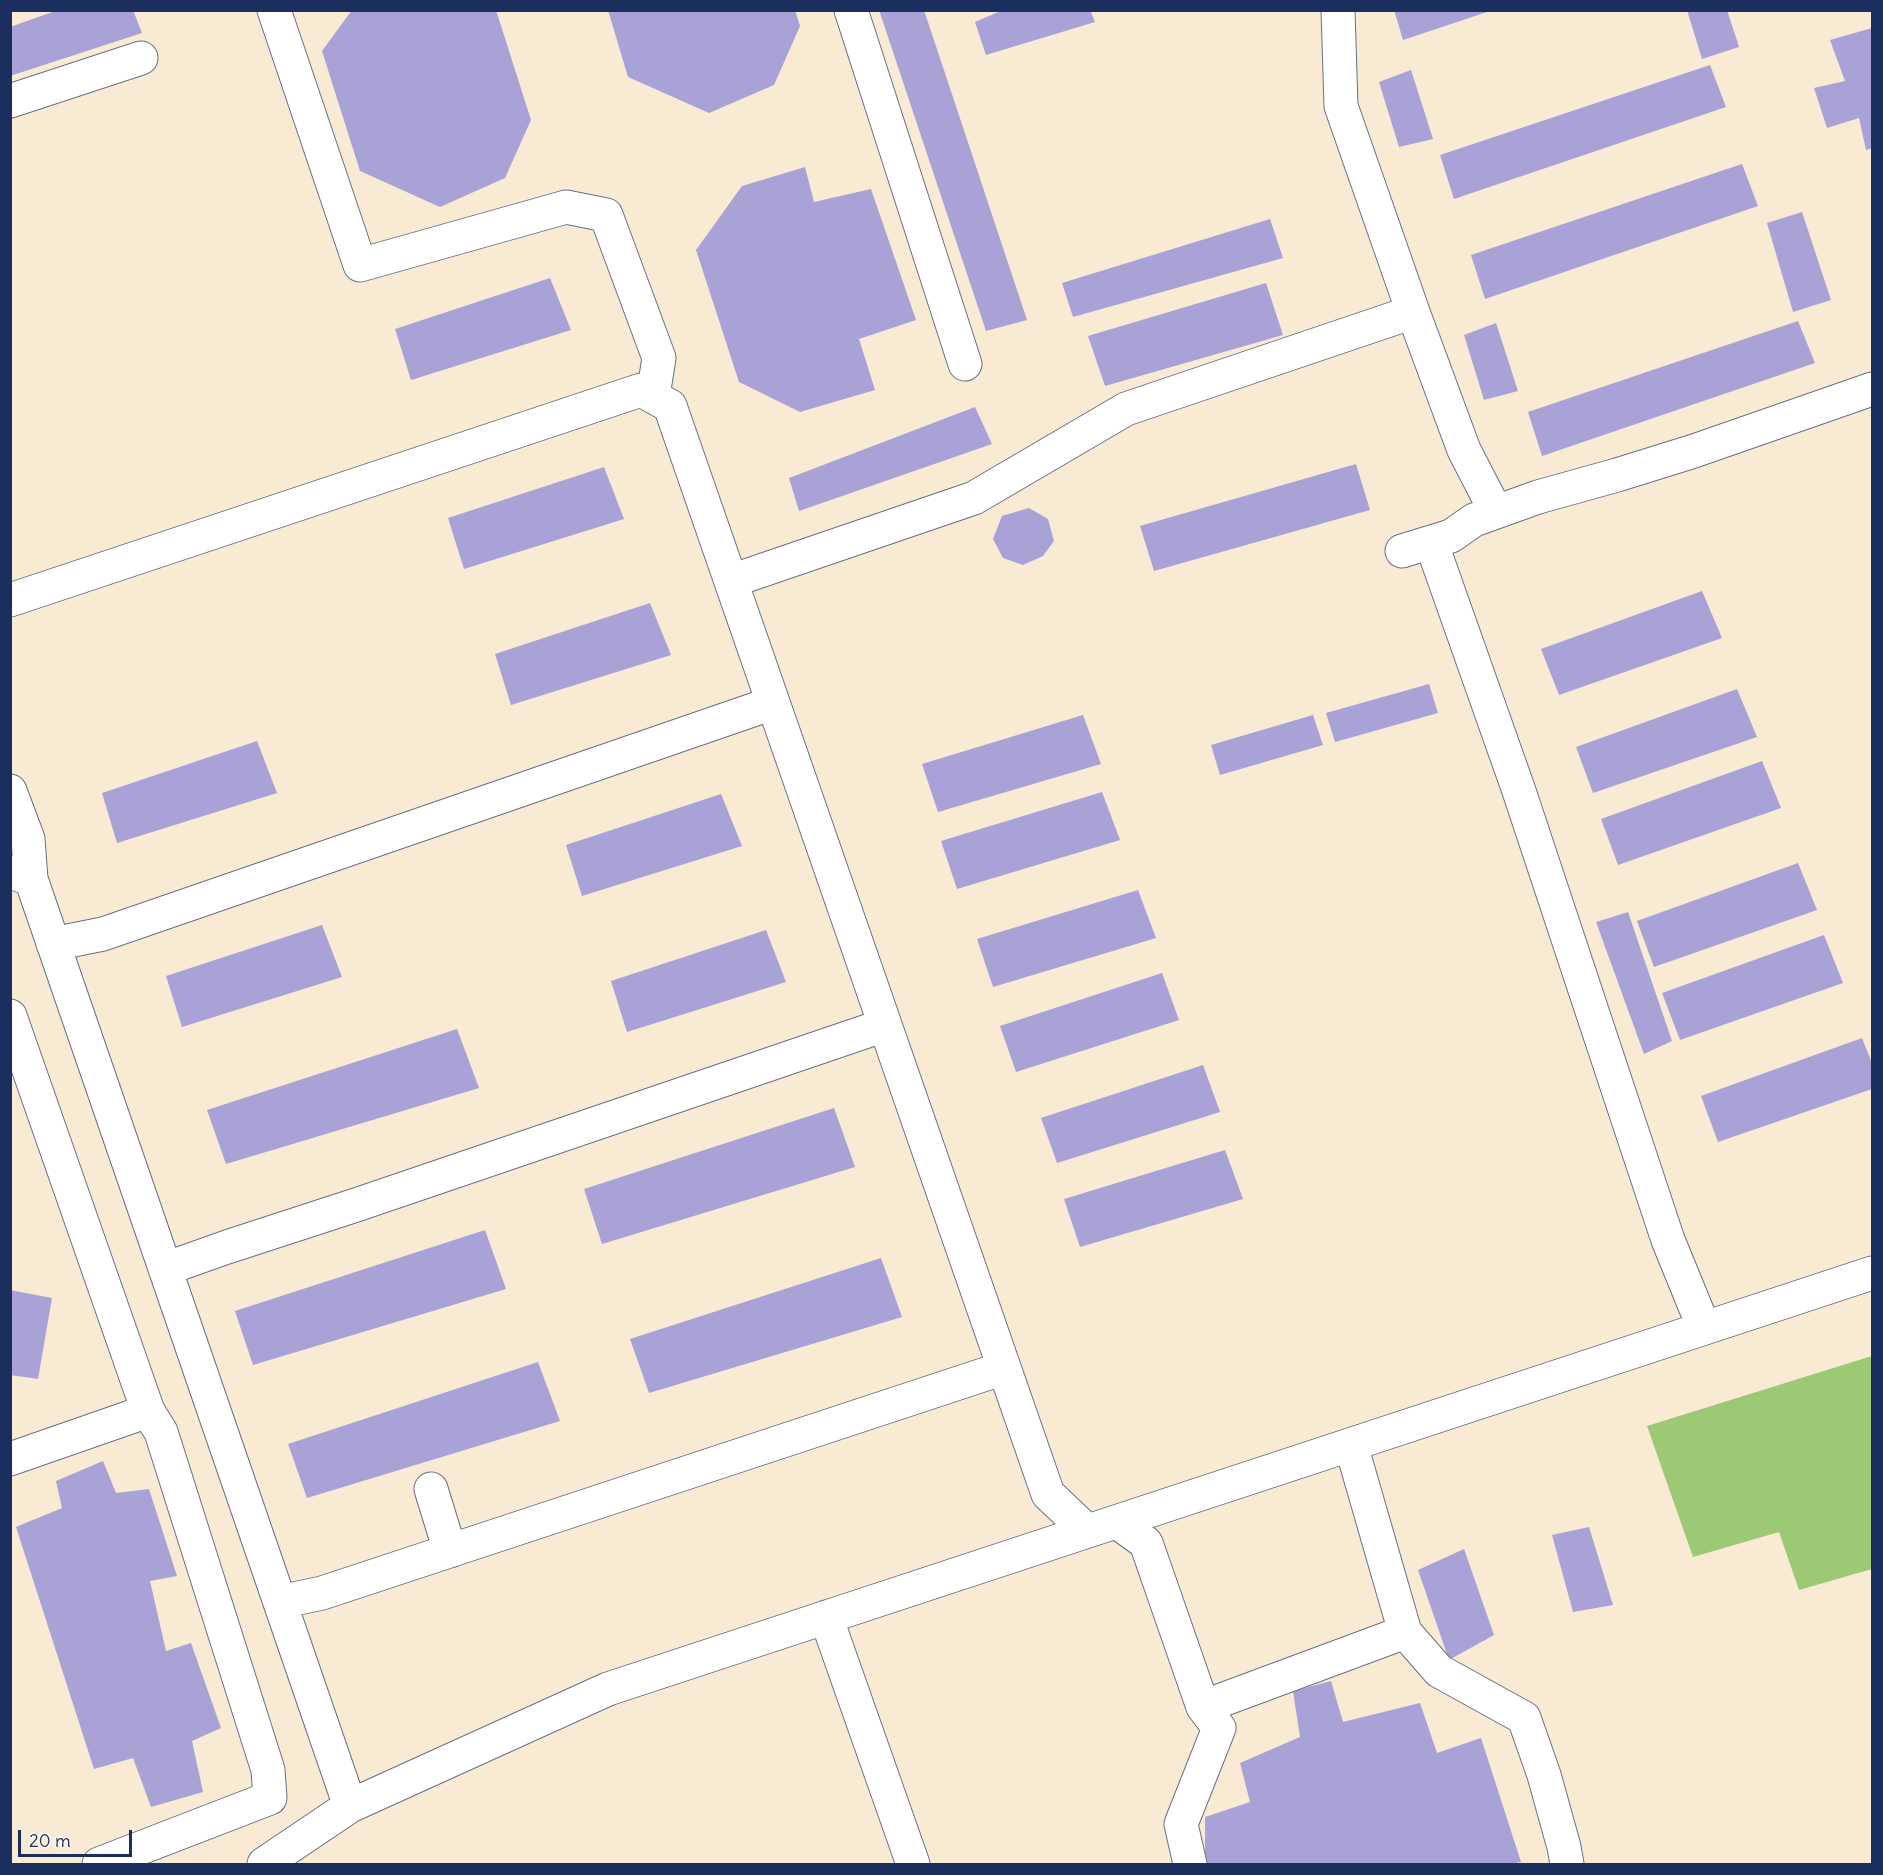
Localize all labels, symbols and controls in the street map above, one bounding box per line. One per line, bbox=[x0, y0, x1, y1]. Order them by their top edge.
scale bar bbox=[21, 1818, 135, 1856]
text: 20 m bbox=[29, 1829, 71, 1852]

